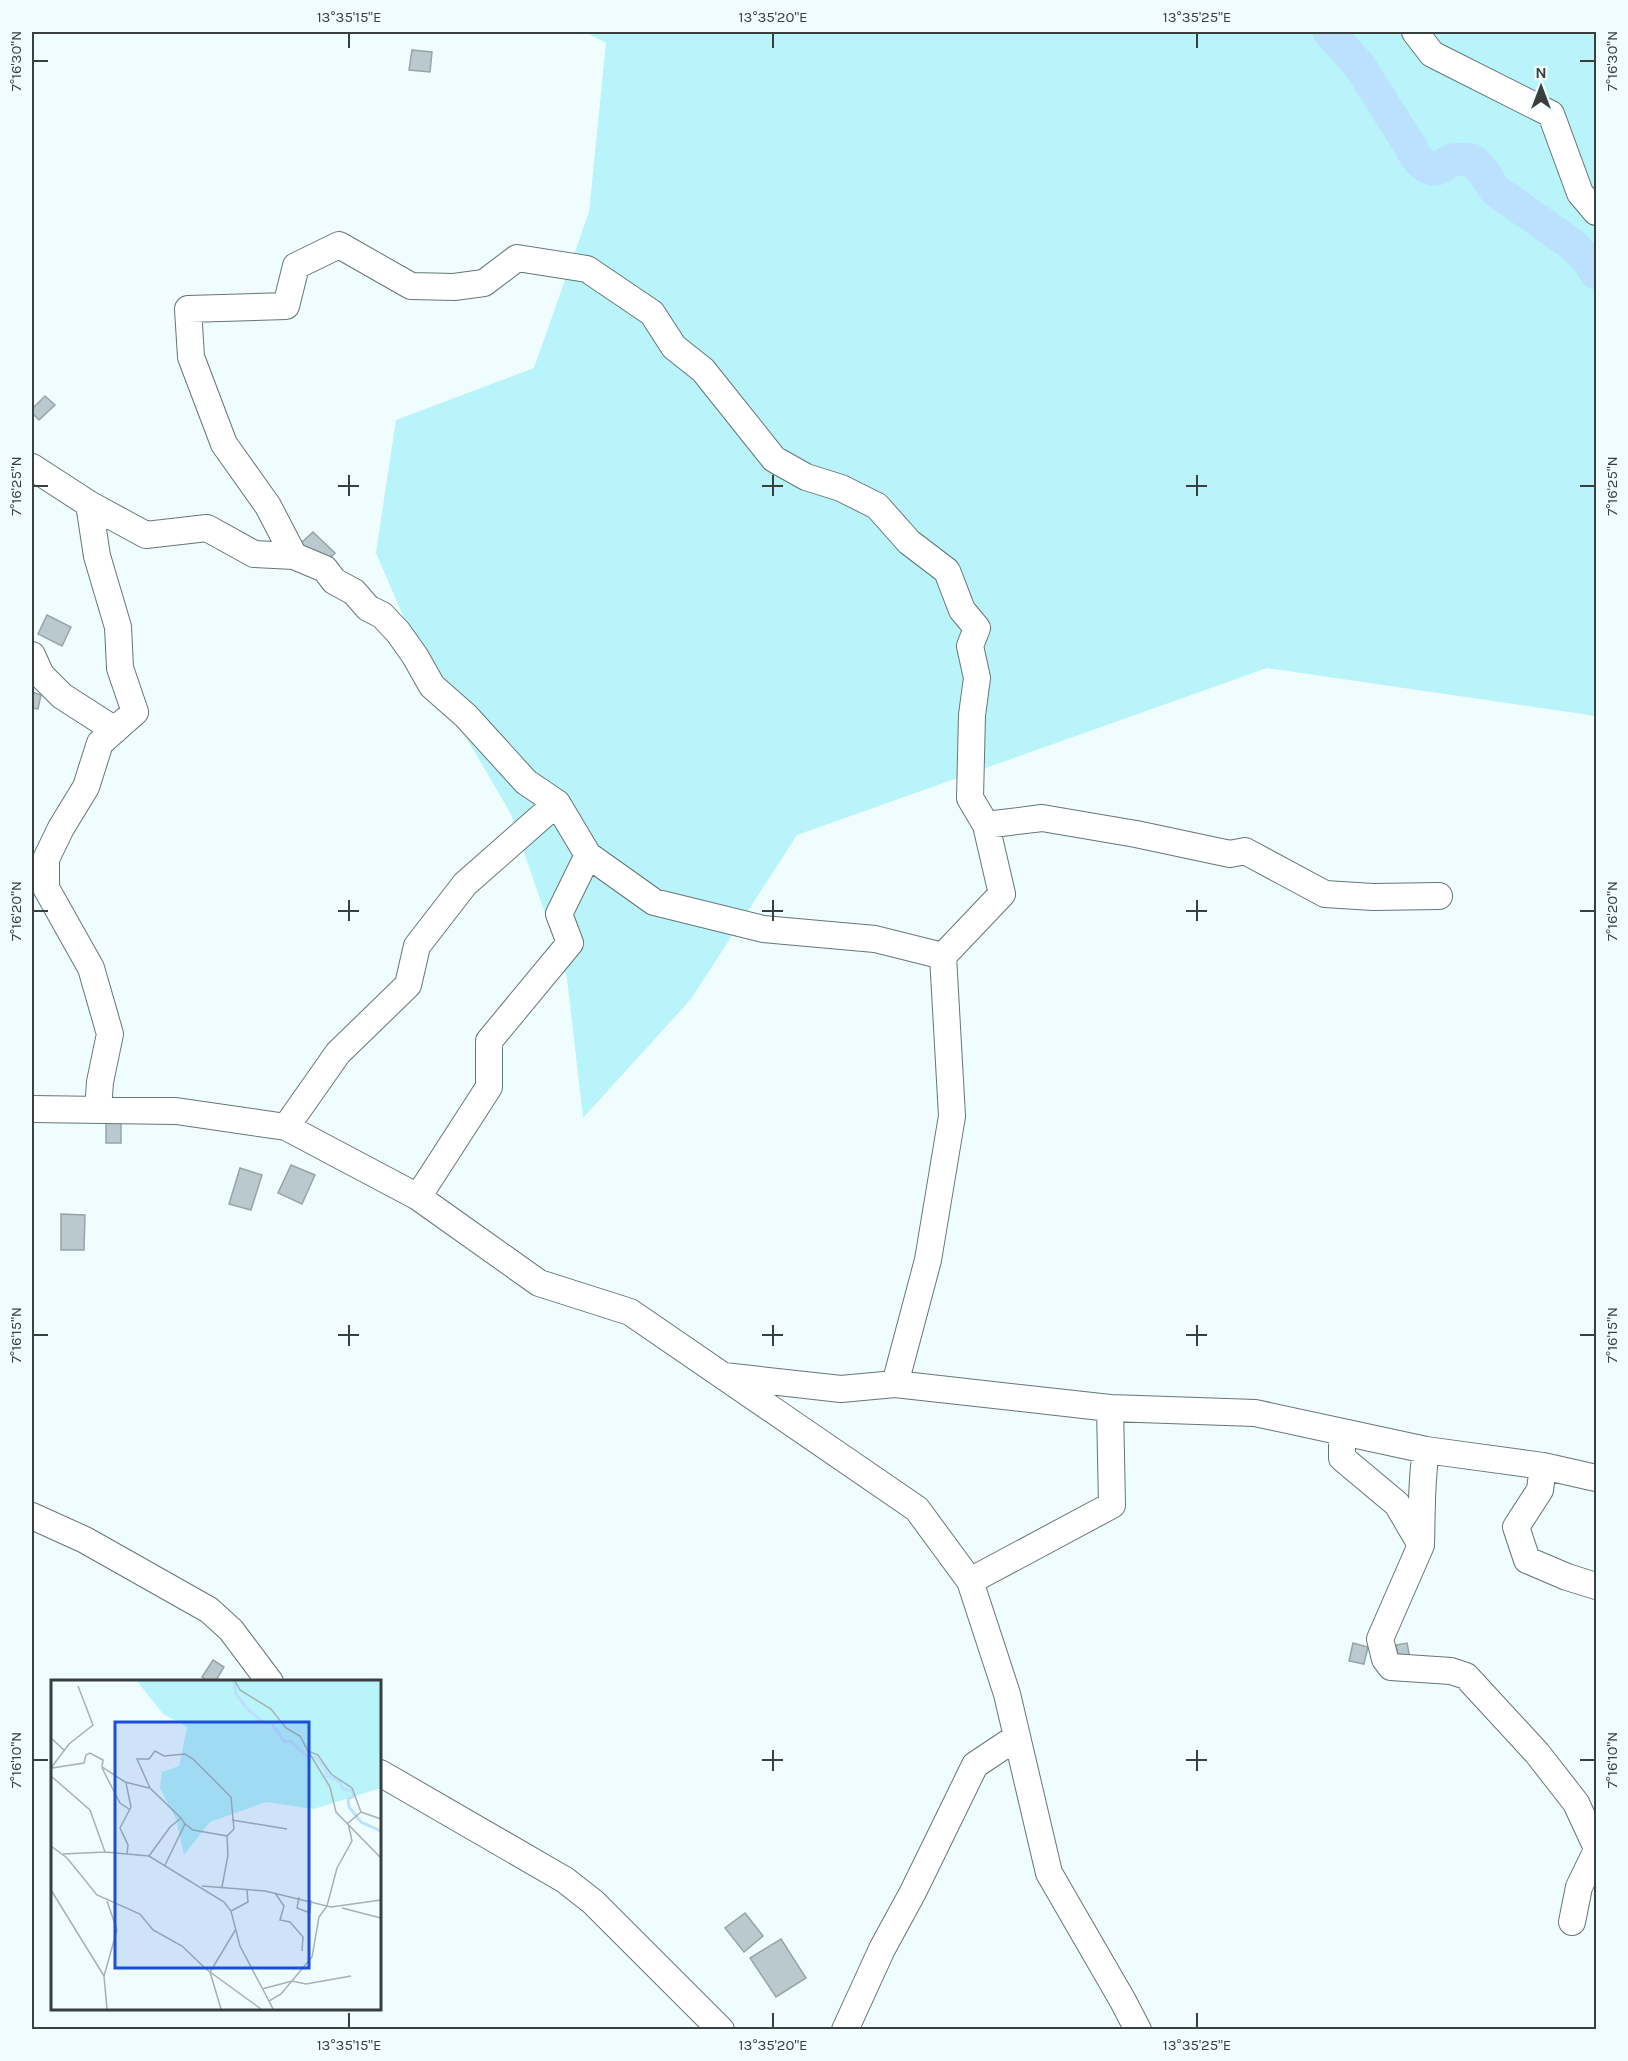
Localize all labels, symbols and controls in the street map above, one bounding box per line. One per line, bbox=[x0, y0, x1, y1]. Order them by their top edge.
text: 13°35'15"E bbox=[317, 8, 381, 26]
text: 13°35'20"E bbox=[739, 8, 807, 26]
text: 13°35'25"E bbox=[1163, 8, 1231, 26]
text: 7°16'30"N bbox=[7, 31, 25, 91]
text: 7°16'30"N bbox=[1603, 31, 1621, 91]
north arrow bbox=[1511, 57, 1571, 117]
text: N bbox=[1535, 63, 1547, 82]
text: 7°16'25"N bbox=[7, 456, 25, 516]
text: 7°16'25"N bbox=[1603, 456, 1621, 516]
text: 7°16'20"N bbox=[7, 881, 25, 941]
text: 7°16'20"N bbox=[1603, 881, 1621, 941]
text: 7°16'15"N bbox=[7, 1307, 25, 1363]
text: 7°16'15"N bbox=[1603, 1307, 1621, 1363]
inset map bbox=[51, 1680, 381, 2010]
text: 7°16'10"N bbox=[7, 1732, 25, 1788]
text: 7°16'10"N bbox=[1603, 1732, 1621, 1788]
text: 13°35'15"E bbox=[317, 2036, 381, 2054]
text: 13°35'20"E bbox=[739, 2036, 807, 2054]
text: 13°35'25"E bbox=[1163, 2036, 1231, 2054]

